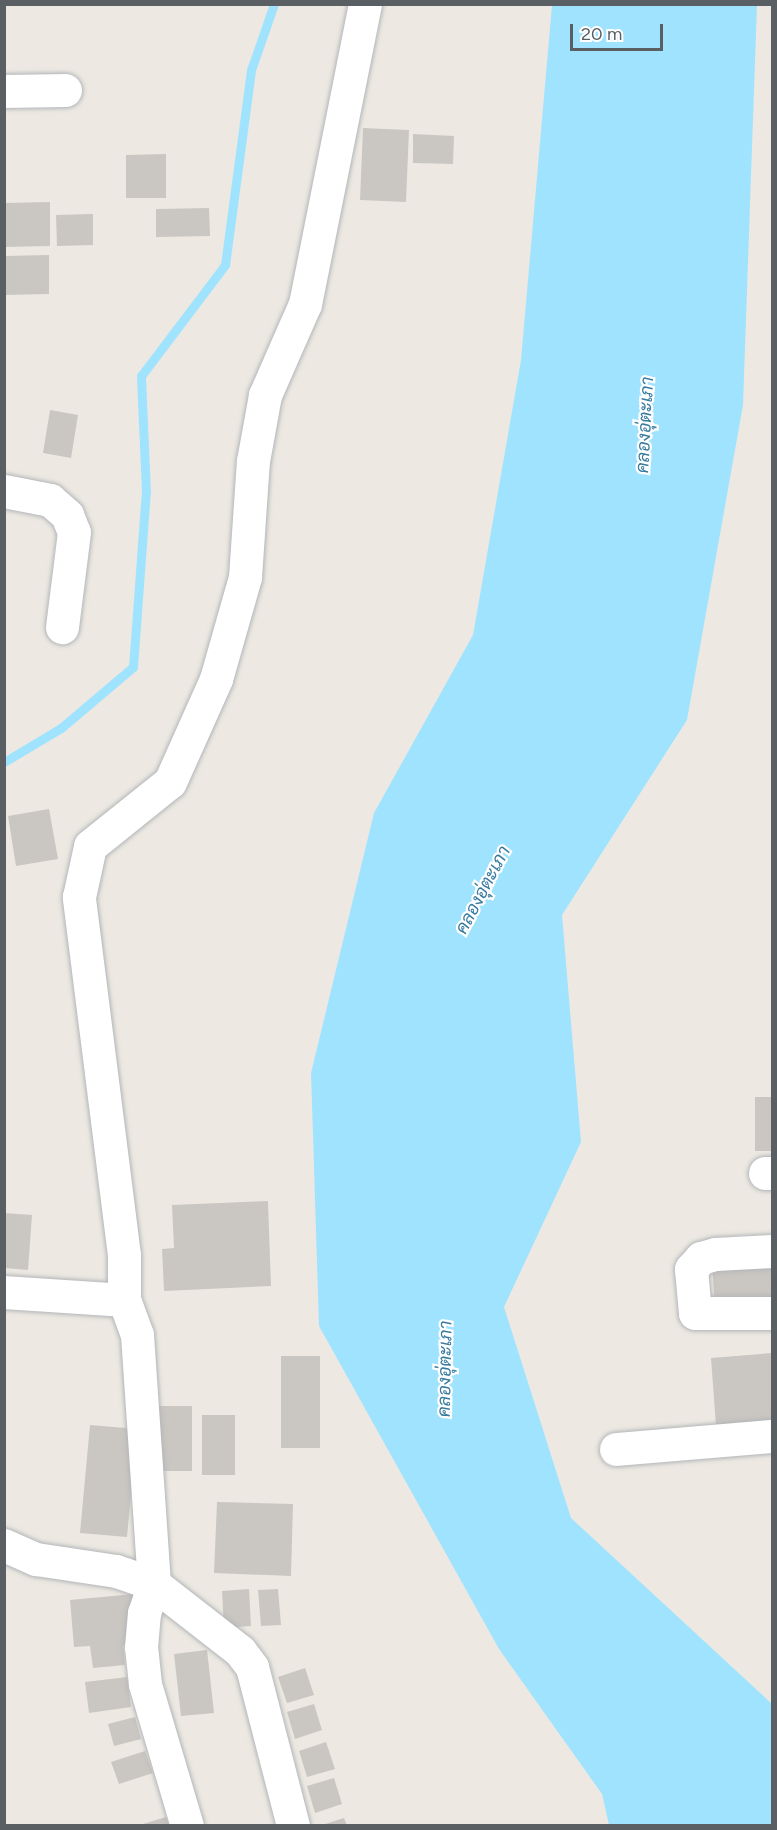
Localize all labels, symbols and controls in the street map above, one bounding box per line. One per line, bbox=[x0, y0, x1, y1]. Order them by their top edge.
scale bar bbox=[573, 12, 666, 50]
text: 20 m bbox=[581, 23, 622, 45]
water label: คลองอุ่ตะเภา bbox=[632, 376, 658, 474]
water label: คลองอุ่ตะเภา bbox=[451, 842, 515, 938]
water label: คลองอุ่ตะเภา bbox=[433, 1321, 457, 1417]

